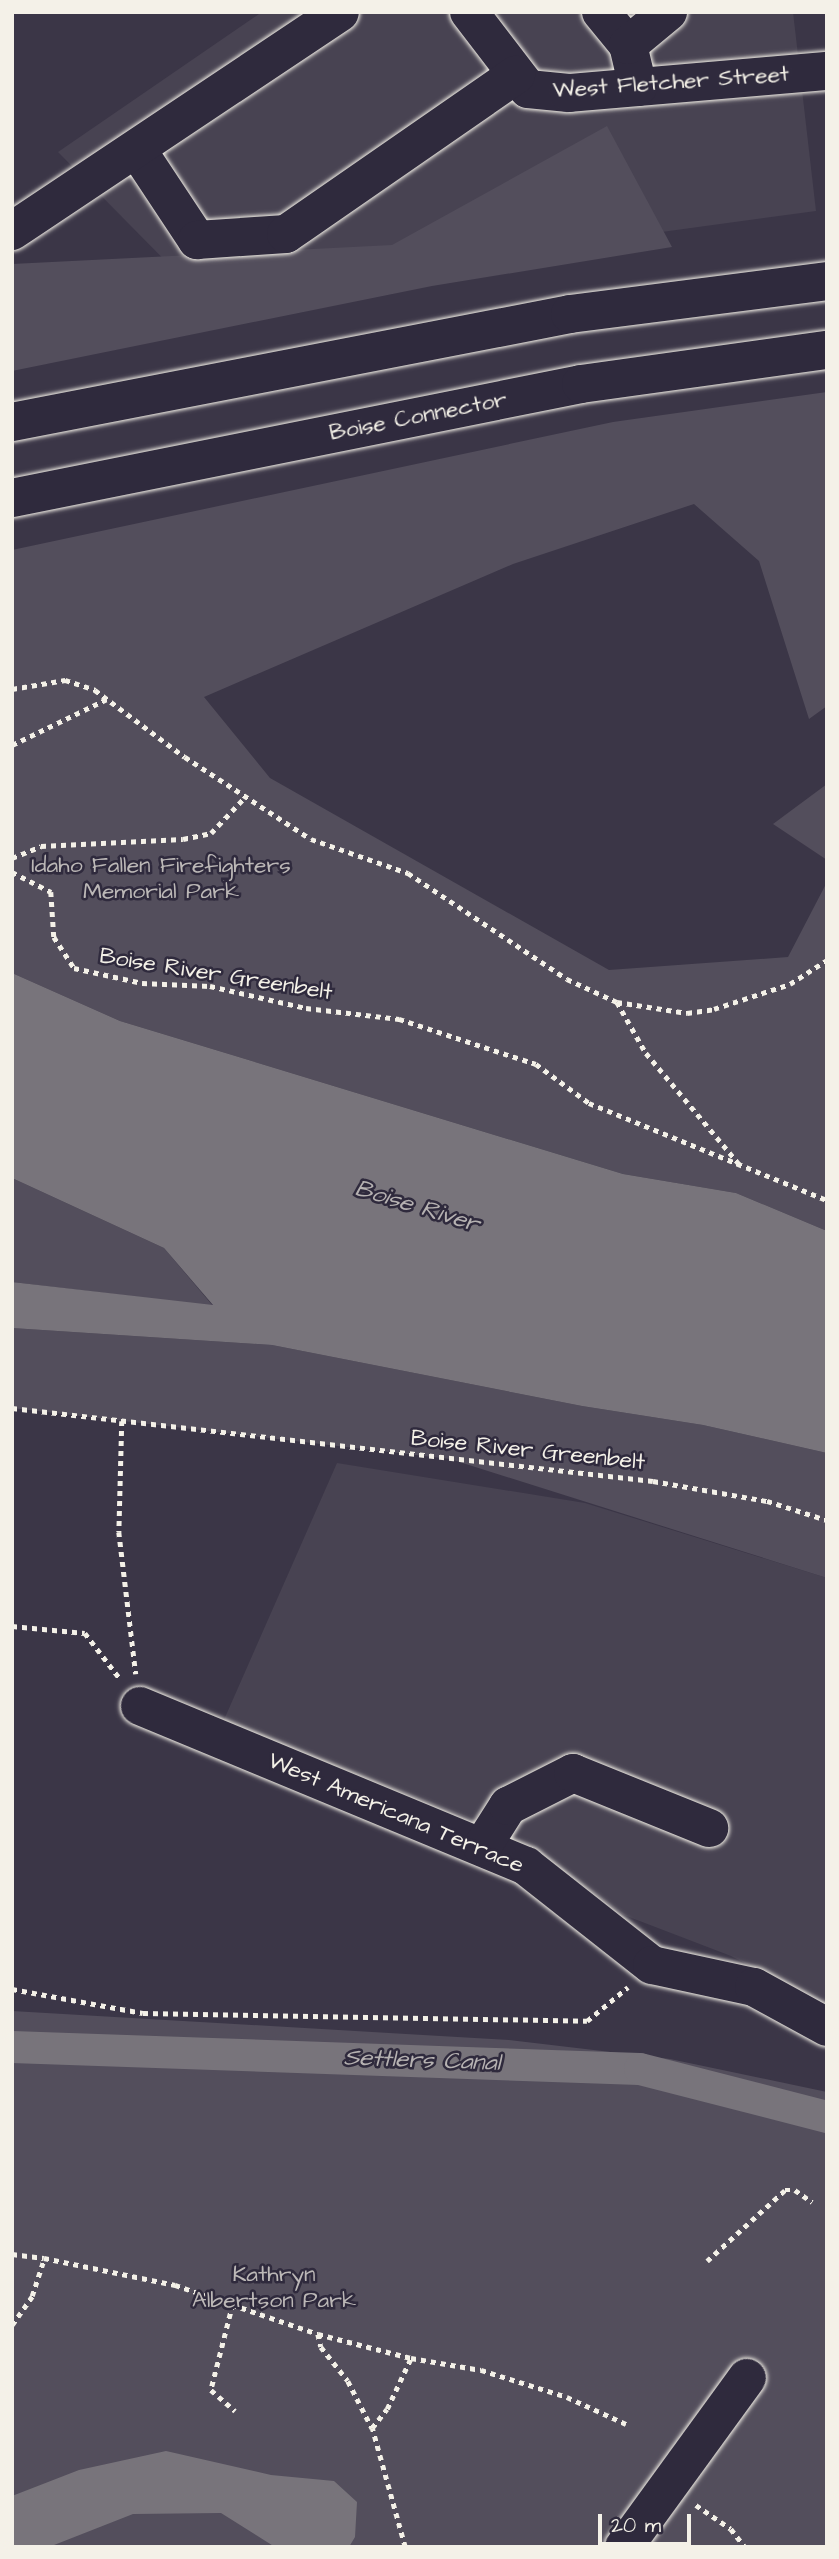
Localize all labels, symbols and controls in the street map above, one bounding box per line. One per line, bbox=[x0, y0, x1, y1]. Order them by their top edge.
street label: West Fletcher Street bbox=[552, 60, 790, 104]
street label: Boise Connector bbox=[327, 385, 509, 447]
park label: Idaho Fallen Firefighters Memorial Park bbox=[31, 851, 291, 905]
street label: Boise River Greenbelt bbox=[98, 942, 334, 1006]
water label: Boise River bbox=[351, 1174, 483, 1240]
street label: Boise River Greenbelt bbox=[410, 1424, 646, 1476]
street label: West Americana Terrace bbox=[264, 1747, 528, 1879]
water label: Settlers Canal bbox=[343, 2044, 501, 2078]
park label: Kathryn Albertson Park bbox=[192, 2260, 356, 2314]
scale bar bbox=[601, 2500, 694, 2544]
text: 20 m bbox=[611, 2511, 661, 2540]

